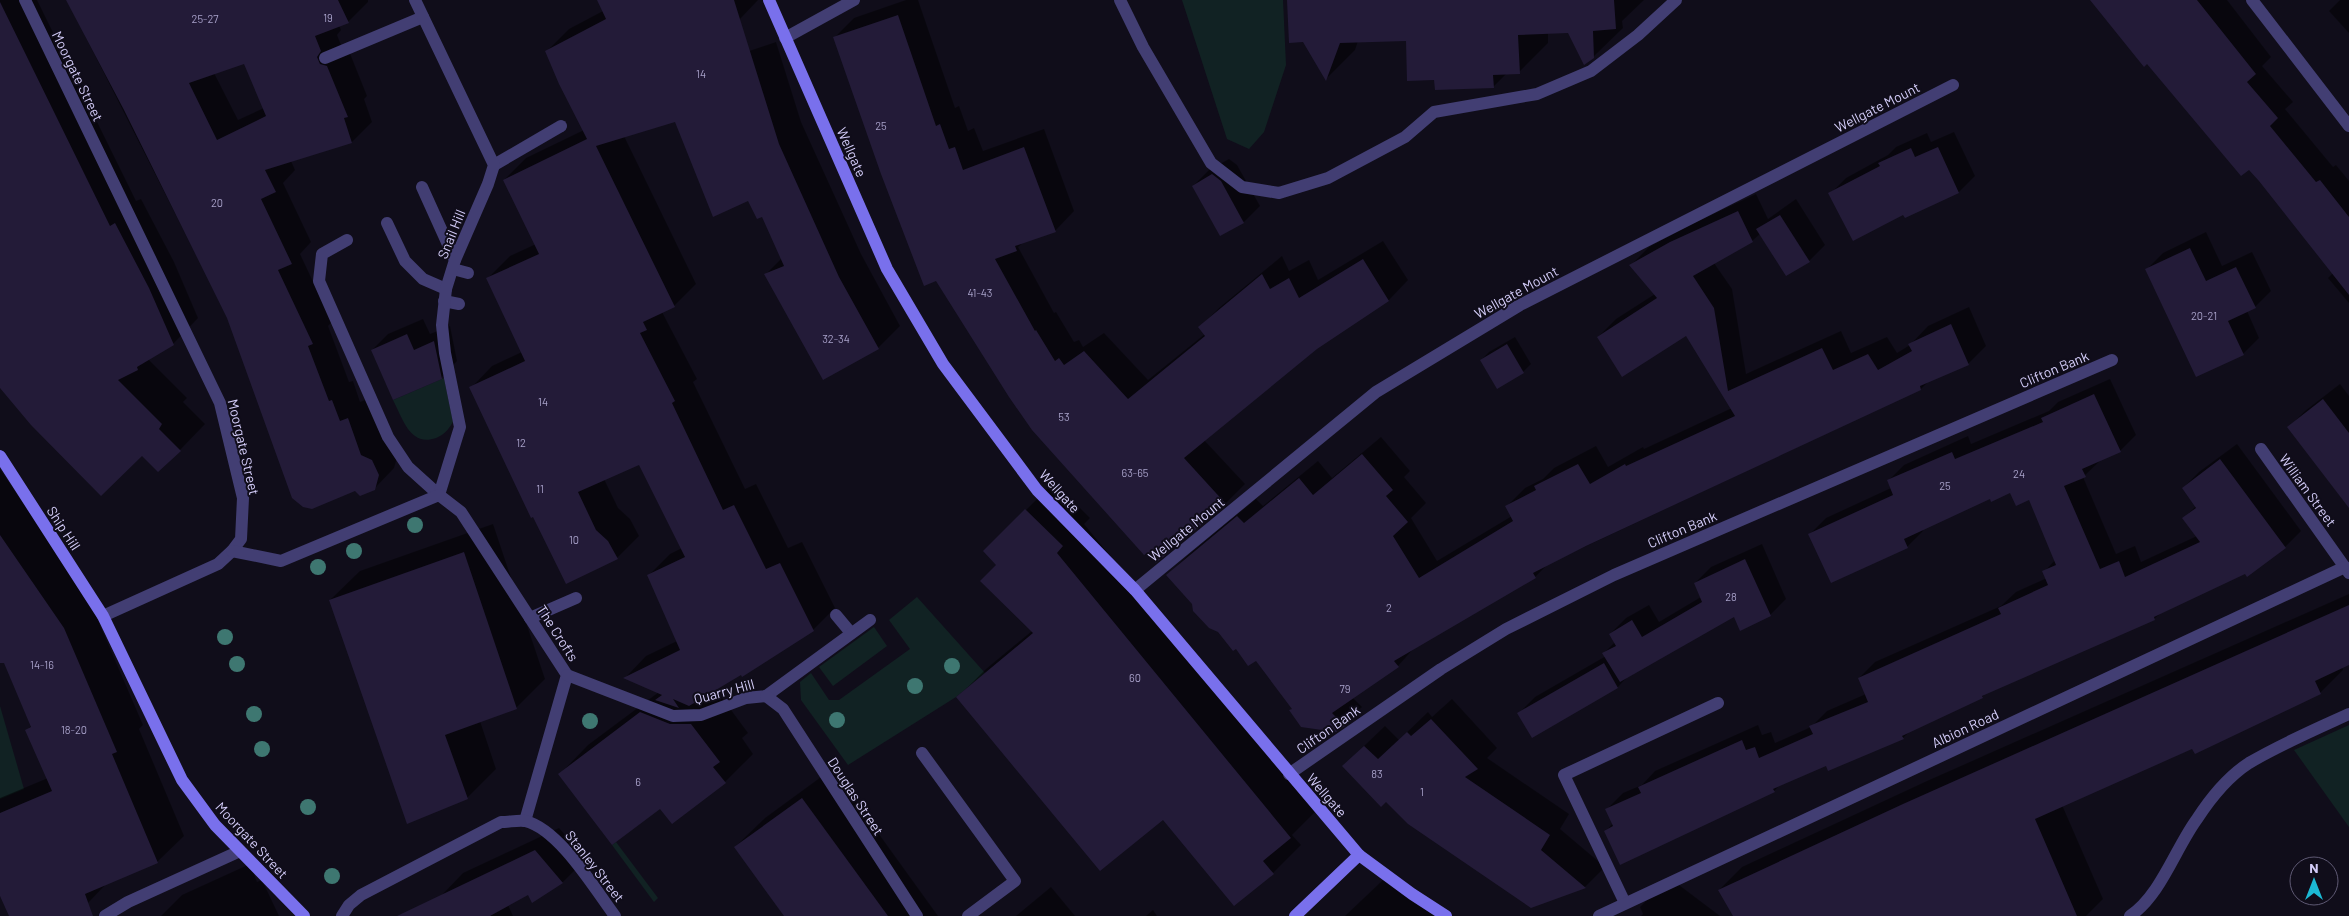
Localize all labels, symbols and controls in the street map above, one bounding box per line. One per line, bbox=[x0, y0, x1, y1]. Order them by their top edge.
house number: 19 bbox=[323, 11, 333, 24]
house number: 25-27 bbox=[192, 12, 218, 25]
street label: Moorgate Street bbox=[49, 28, 107, 124]
house number: 14 bbox=[696, 67, 706, 80]
street label: Wellgate Mount bbox=[1832, 78, 1922, 136]
house number: 25 bbox=[875, 119, 887, 132]
street label: Wellgate bbox=[834, 125, 870, 179]
house number: 20 bbox=[211, 196, 223, 209]
street label: Snail Hill bbox=[433, 207, 469, 261]
street label: Wellgate Mount bbox=[1471, 262, 1561, 322]
house number: 41-43 bbox=[968, 286, 992, 299]
house number: 20-21 bbox=[2191, 309, 2217, 322]
house number: 32-34 bbox=[822, 332, 850, 345]
street label: Clifton Bank bbox=[2017, 347, 2091, 391]
house number: 14 bbox=[538, 395, 548, 408]
street label: Moorgate Street bbox=[225, 397, 263, 497]
house number: 53 bbox=[1058, 410, 1070, 423]
house number: 12 bbox=[516, 436, 526, 449]
street label: William Street bbox=[2276, 450, 2340, 530]
street label: Wellgate bbox=[1036, 466, 1084, 516]
house number: 63-65 bbox=[1122, 466, 1149, 479]
house number: 24 bbox=[2013, 467, 2025, 480]
house number: 25 bbox=[1939, 479, 1951, 492]
house number: 11 bbox=[536, 482, 544, 495]
street label: Wellgate Mount bbox=[1145, 493, 1227, 565]
street label: Ship Hill bbox=[44, 503, 84, 553]
street label: Clifton Bank bbox=[1645, 507, 1719, 551]
house number: 10 bbox=[569, 533, 579, 546]
house number: 28 bbox=[1725, 590, 1737, 603]
house number: 2 bbox=[1386, 601, 1392, 614]
street label: The Crofts bbox=[534, 602, 583, 665]
house number: 14-16 bbox=[30, 658, 54, 671]
house number: 60 bbox=[1129, 671, 1141, 684]
street label: Quarry Hill bbox=[692, 675, 756, 707]
house number: 79 bbox=[1340, 682, 1351, 695]
street label: Clifton Bank bbox=[1293, 701, 1363, 757]
street label: Albion Road bbox=[1929, 705, 2001, 751]
house number: 18-20 bbox=[61, 723, 87, 736]
street label: Douglas Street bbox=[825, 754, 887, 838]
house number: 83 bbox=[1371, 767, 1383, 780]
street label: Wellgate bbox=[1303, 770, 1351, 820]
house number: 6 bbox=[635, 775, 641, 788]
house number: 1 bbox=[1420, 785, 1424, 798]
street label: Moorgate Street bbox=[212, 798, 292, 882]
street label: Stanley Street bbox=[562, 827, 628, 905]
north arrow bbox=[2289, 856, 2339, 906]
text: N bbox=[2309, 859, 2319, 876]

